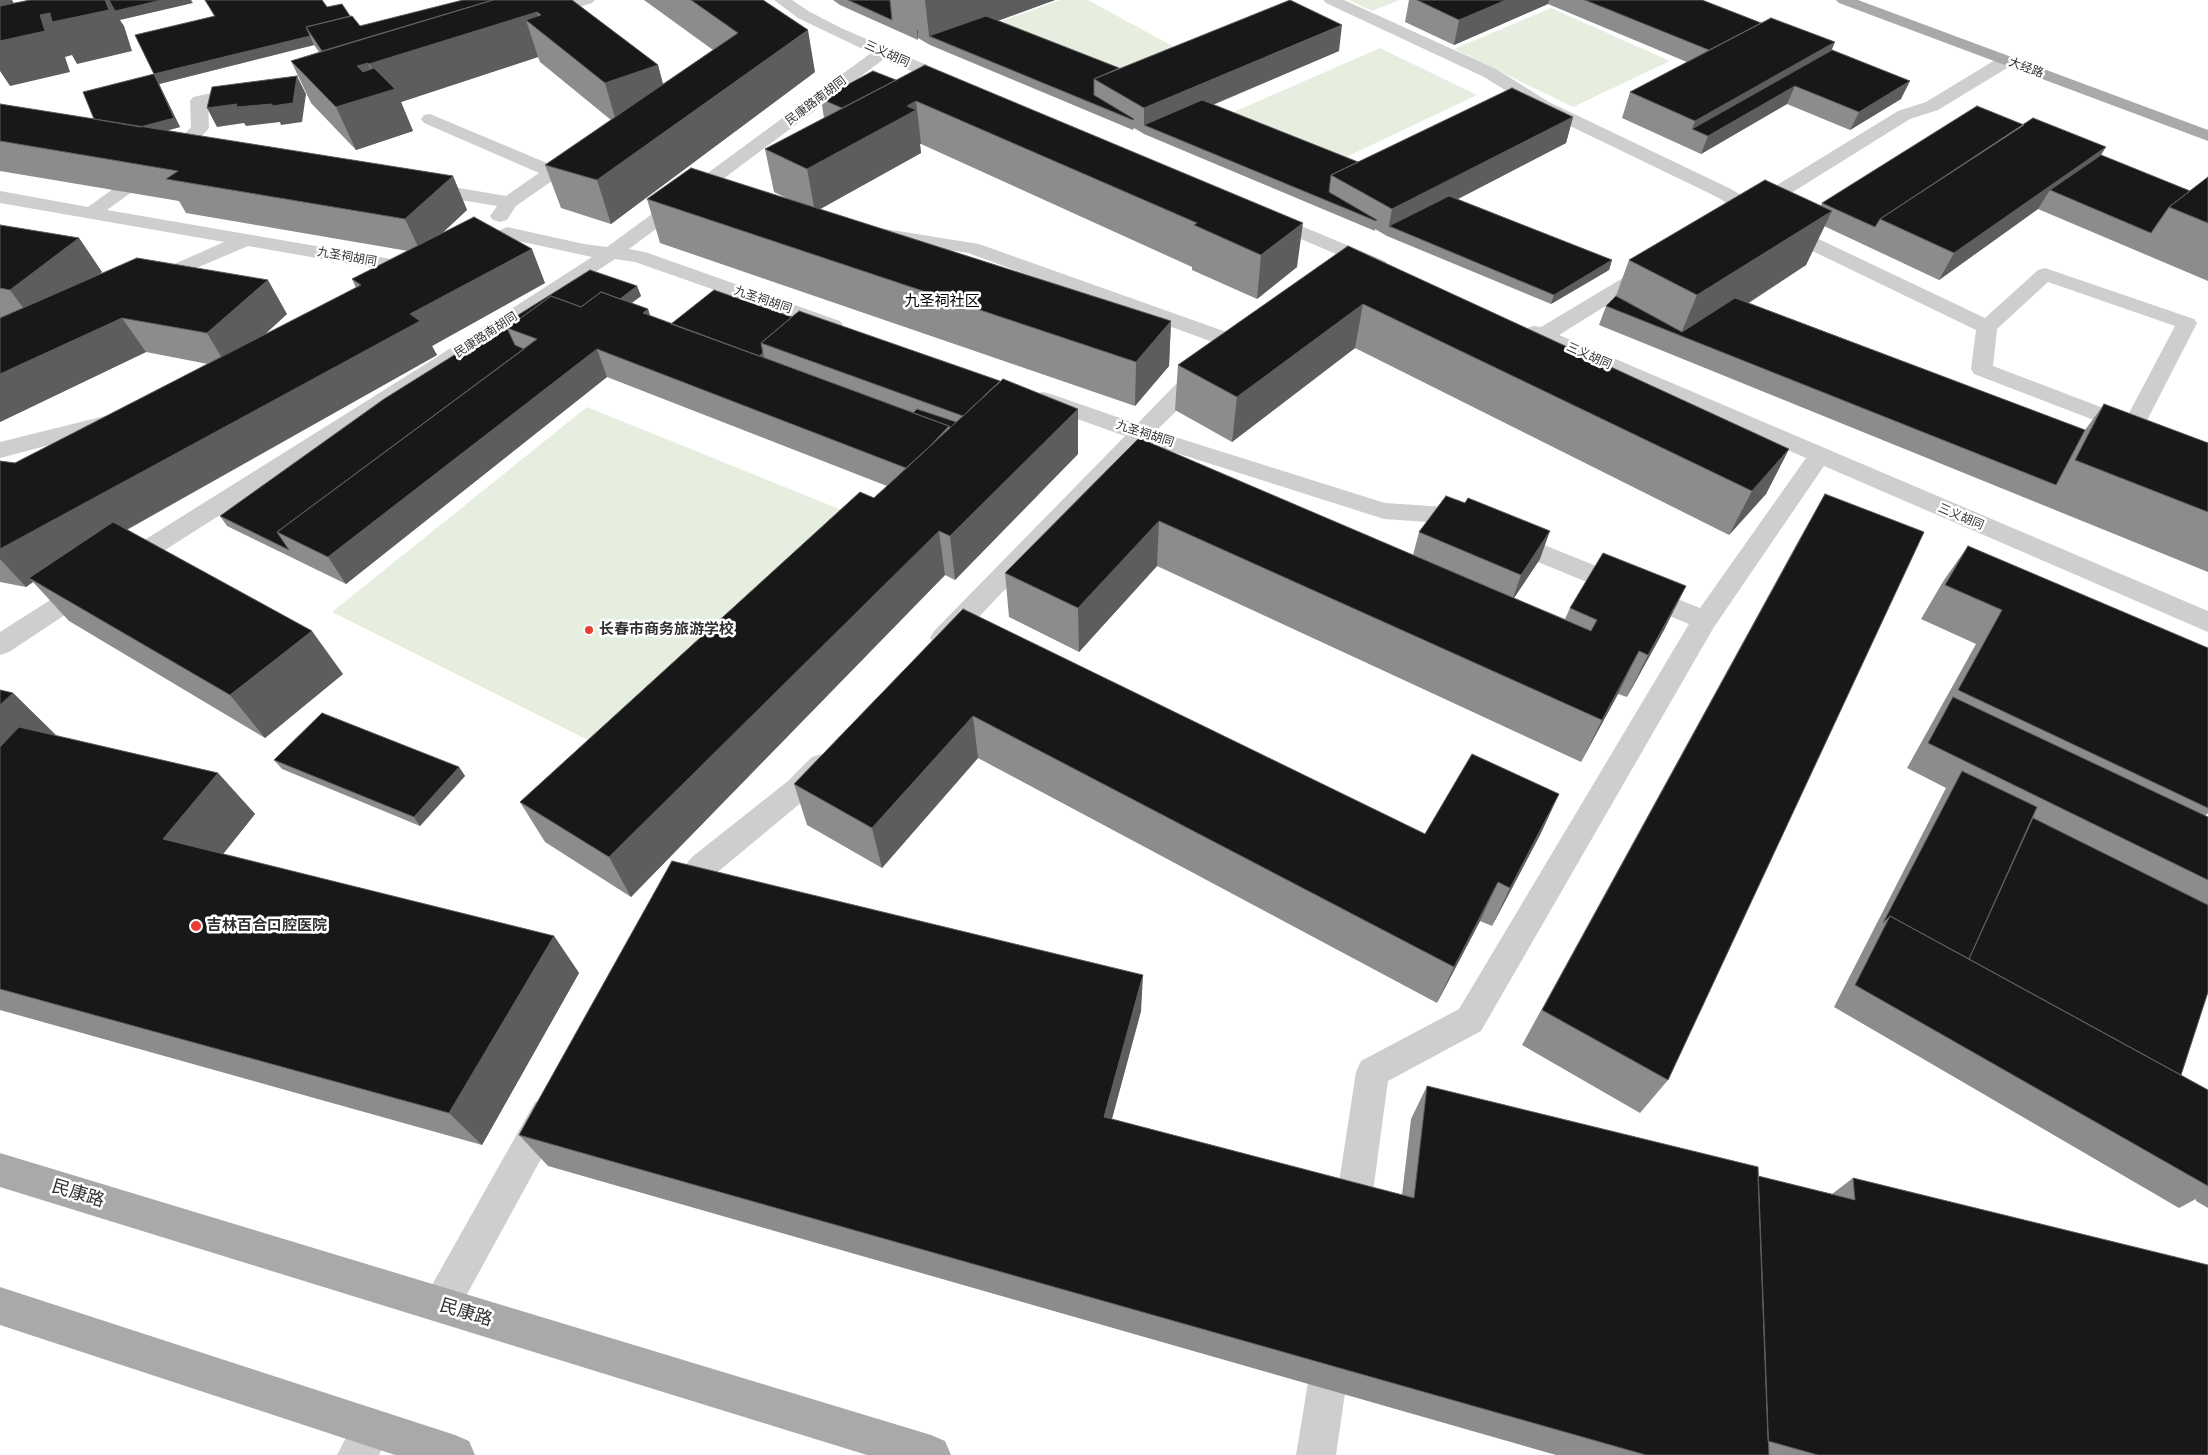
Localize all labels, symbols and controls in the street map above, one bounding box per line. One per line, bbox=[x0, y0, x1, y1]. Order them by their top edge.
street label: 三义胡同 bbox=[862, 38, 912, 70]
street label: 大经路 bbox=[2007, 55, 2045, 81]
street label: 民康路南胡同 bbox=[783, 74, 849, 128]
street label: 九圣祠胡同 bbox=[316, 245, 378, 269]
street label: 九圣祠胡同 bbox=[732, 283, 794, 317]
district label: 九圣祠社区 bbox=[905, 293, 979, 311]
street label: 民康路南胡同 bbox=[452, 309, 520, 361]
street label: 三义胡同 bbox=[1564, 340, 1614, 372]
street label: 九圣祠胡同 bbox=[1114, 418, 1176, 450]
street label: 三义胡同 bbox=[1936, 501, 1986, 533]
place label: 长春市商务旅游学校 bbox=[599, 621, 734, 639]
marker: 长春市商务旅游学校 bbox=[583, 624, 595, 636]
place label: 吉林百合口腔医院 bbox=[207, 917, 327, 935]
marker: 吉林百合口腔医院 bbox=[189, 919, 203, 933]
street label: 民康路 bbox=[49, 1176, 107, 1212]
street label: 民康路 bbox=[437, 1295, 495, 1331]

